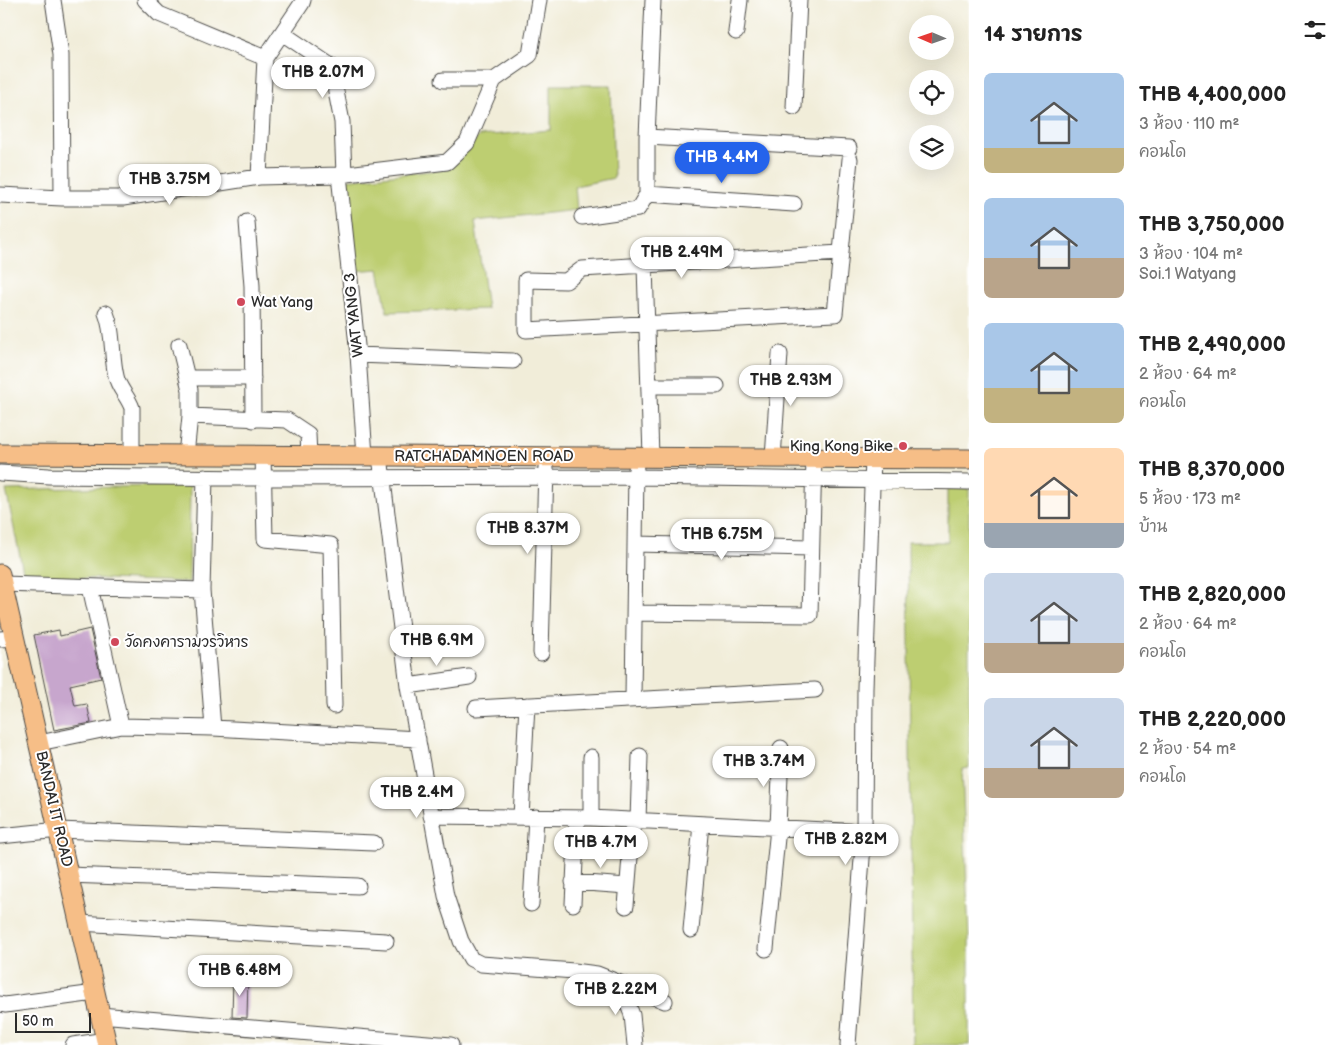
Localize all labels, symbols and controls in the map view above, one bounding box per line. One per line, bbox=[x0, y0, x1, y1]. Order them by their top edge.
north arrow bbox=[909, 15, 954, 60]
map controls bbox=[909, 15, 954, 170]
icon: filters bbox=[1301, 16, 1329, 44]
text: 14 รายการ bbox=[984, 22, 1083, 47]
pin: THB 2.07M bbox=[266, 56, 380, 99]
text: THB 2.07M bbox=[282, 63, 364, 82]
button: locate bbox=[909, 70, 954, 115]
text: THB 4,400,000 bbox=[1139, 82, 1286, 107]
icon: home bbox=[1024, 93, 1084, 153]
text: 3 ห้อง · 110 m² bbox=[1139, 115, 1239, 134]
button: layers bbox=[909, 125, 954, 170]
pin: THB 4.4M bbox=[670, 142, 774, 184]
text: คอนโด bbox=[1139, 143, 1186, 162]
text: THB 4.4M bbox=[686, 148, 758, 167]
pin: THB 3.75M bbox=[113, 164, 227, 206]
text: THB 3.75M bbox=[129, 170, 211, 189]
text: THB 3,750,000 bbox=[1139, 212, 1285, 237]
icon: home bbox=[1024, 218, 1084, 278]
pin: THB 2.49M bbox=[625, 236, 739, 279]
text: THB 2.49M bbox=[641, 243, 723, 262]
text: 3 ห้อง · 104 m² bbox=[1139, 245, 1243, 264]
text: Soi.1 Watyang bbox=[1139, 265, 1236, 284]
street label: WAT YANG 3 bbox=[340, 272, 368, 358]
place label: Wat Yang bbox=[251, 293, 313, 312]
marker: Wat Yang bbox=[235, 296, 247, 308]
text: THB 2,490,000 bbox=[1139, 332, 1286, 357]
icon: home bbox=[1024, 343, 1084, 403]
pin: THB 2.93M bbox=[734, 364, 848, 407]
text: 2 ห้อง · 64 m² bbox=[1139, 365, 1237, 384]
text: THB 2.93M bbox=[750, 371, 832, 390]
text: คอนโด bbox=[1139, 393, 1186, 412]
place label: King Kong Bike bbox=[790, 437, 893, 456]
marker: King Kong Bike bbox=[897, 440, 909, 452]
street label: RATCHADAMNOEN ROAD bbox=[394, 447, 574, 466]
text: THB 8,370,000 bbox=[1139, 457, 1285, 482]
icon: home bbox=[1024, 468, 1084, 528]
text: 5 ห้อง · 173 m² bbox=[1139, 490, 1241, 509]
pin: THB 8.37M bbox=[471, 512, 585, 555]
pin: THB 6.75M bbox=[665, 518, 779, 561]
text: บ้าน bbox=[1139, 518, 1167, 537]
text: THB 8.37M bbox=[487, 519, 569, 538]
text: THB 6.75M bbox=[681, 525, 763, 544]
text: THB 2,820,000 bbox=[1139, 582, 1286, 607]
icon: home bbox=[1024, 593, 1084, 653]
text: 2 ห้อง · 64 m² bbox=[1139, 615, 1237, 634]
pin: THB 6.9M bbox=[385, 624, 489, 667]
text: THB 6.9M bbox=[401, 631, 473, 650]
place label: วัดคงคารามวรวิหาร bbox=[125, 633, 249, 652]
marker: วัดคงคารามวรวิหาร bbox=[109, 636, 121, 648]
text: คอนโด bbox=[1139, 643, 1186, 662]
text: THB 2,220,000 bbox=[1139, 707, 1286, 732]
icon: home bbox=[1024, 718, 1084, 778]
text: 2 ห้อง · 54 m² bbox=[1139, 740, 1236, 759]
pin: THB 3.74M bbox=[707, 746, 821, 788]
street label: BANDAI IT ROAD bbox=[31, 749, 77, 869]
text: THB 3.74M bbox=[723, 752, 805, 771]
text: คอนโด bbox=[1139, 768, 1186, 787]
pin: THB 2.4M bbox=[365, 776, 469, 819]
text: THB 2.4M bbox=[381, 783, 453, 802]
pin: THB 2.82M bbox=[789, 824, 903, 866]
pin: THB 4.7M bbox=[549, 826, 653, 869]
text: THB 2.82M bbox=[805, 830, 887, 849]
text: THB 4.7M bbox=[565, 833, 637, 852]
pin: THB 6.48M bbox=[183, 954, 297, 997]
text: THB 6.48M bbox=[199, 961, 281, 980]
pin: THB 2.22M bbox=[559, 974, 673, 1016]
text: THB 2.22M bbox=[575, 980, 657, 999]
scale bar bbox=[15, 1010, 91, 1033]
text: 50 m bbox=[22, 1013, 54, 1030]

